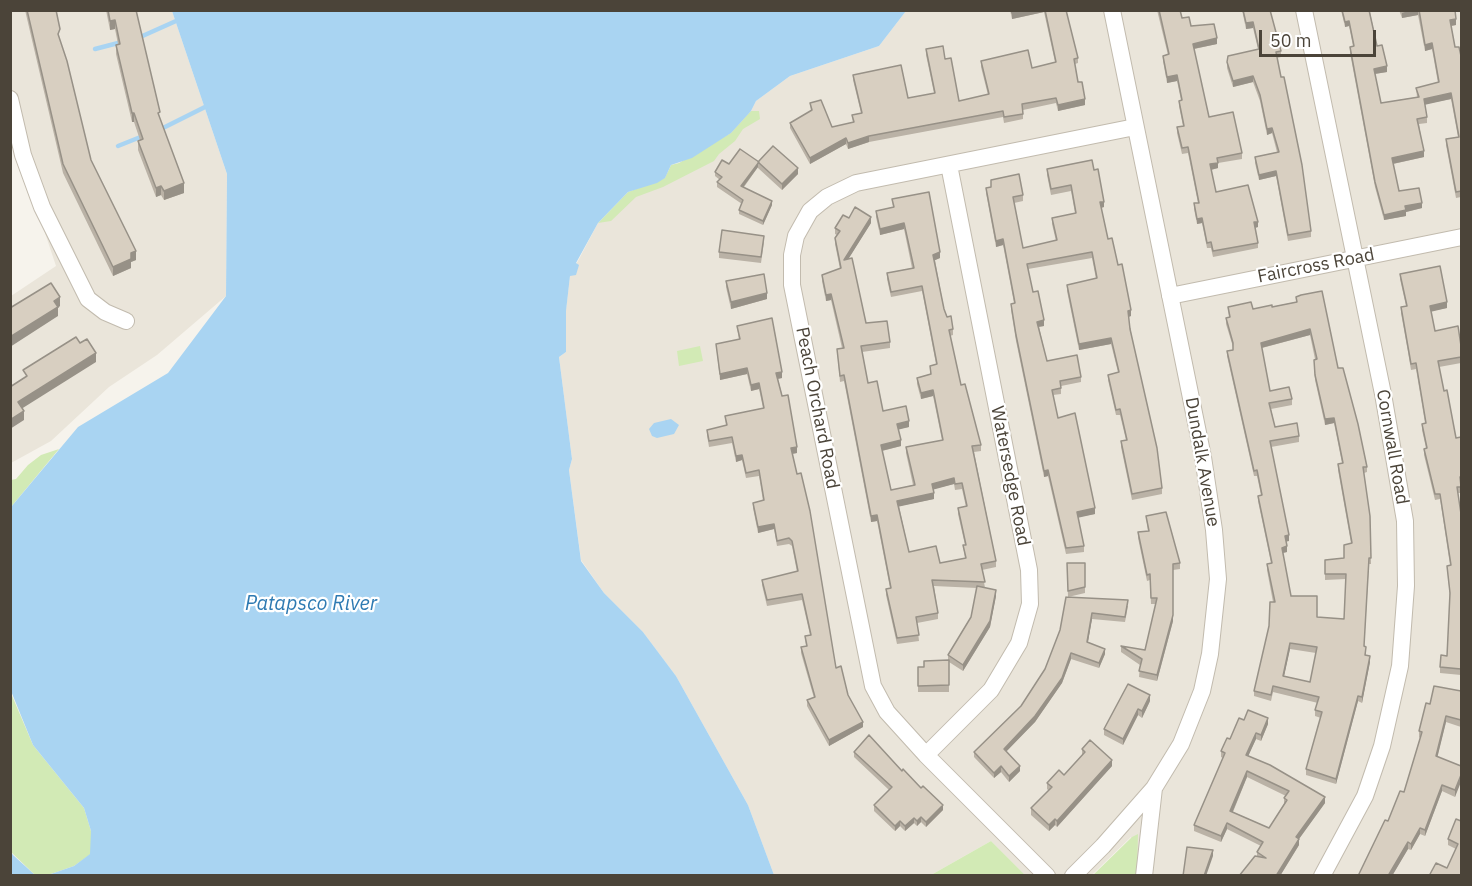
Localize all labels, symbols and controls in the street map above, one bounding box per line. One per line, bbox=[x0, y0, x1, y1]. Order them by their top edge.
scale bar bbox=[1262, 18, 1379, 56]
text: 50 m bbox=[1270, 29, 1312, 52]
street label: Faircross Road bbox=[1256, 244, 1376, 288]
street label: Peach Orchard Road bbox=[791, 325, 843, 491]
street label: Cornwall Road bbox=[1371, 388, 1413, 506]
street label: Dundalk Avenue bbox=[1180, 395, 1224, 529]
street label: Watersedge Road bbox=[986, 404, 1034, 548]
water label: Patapsco River bbox=[245, 592, 377, 616]

